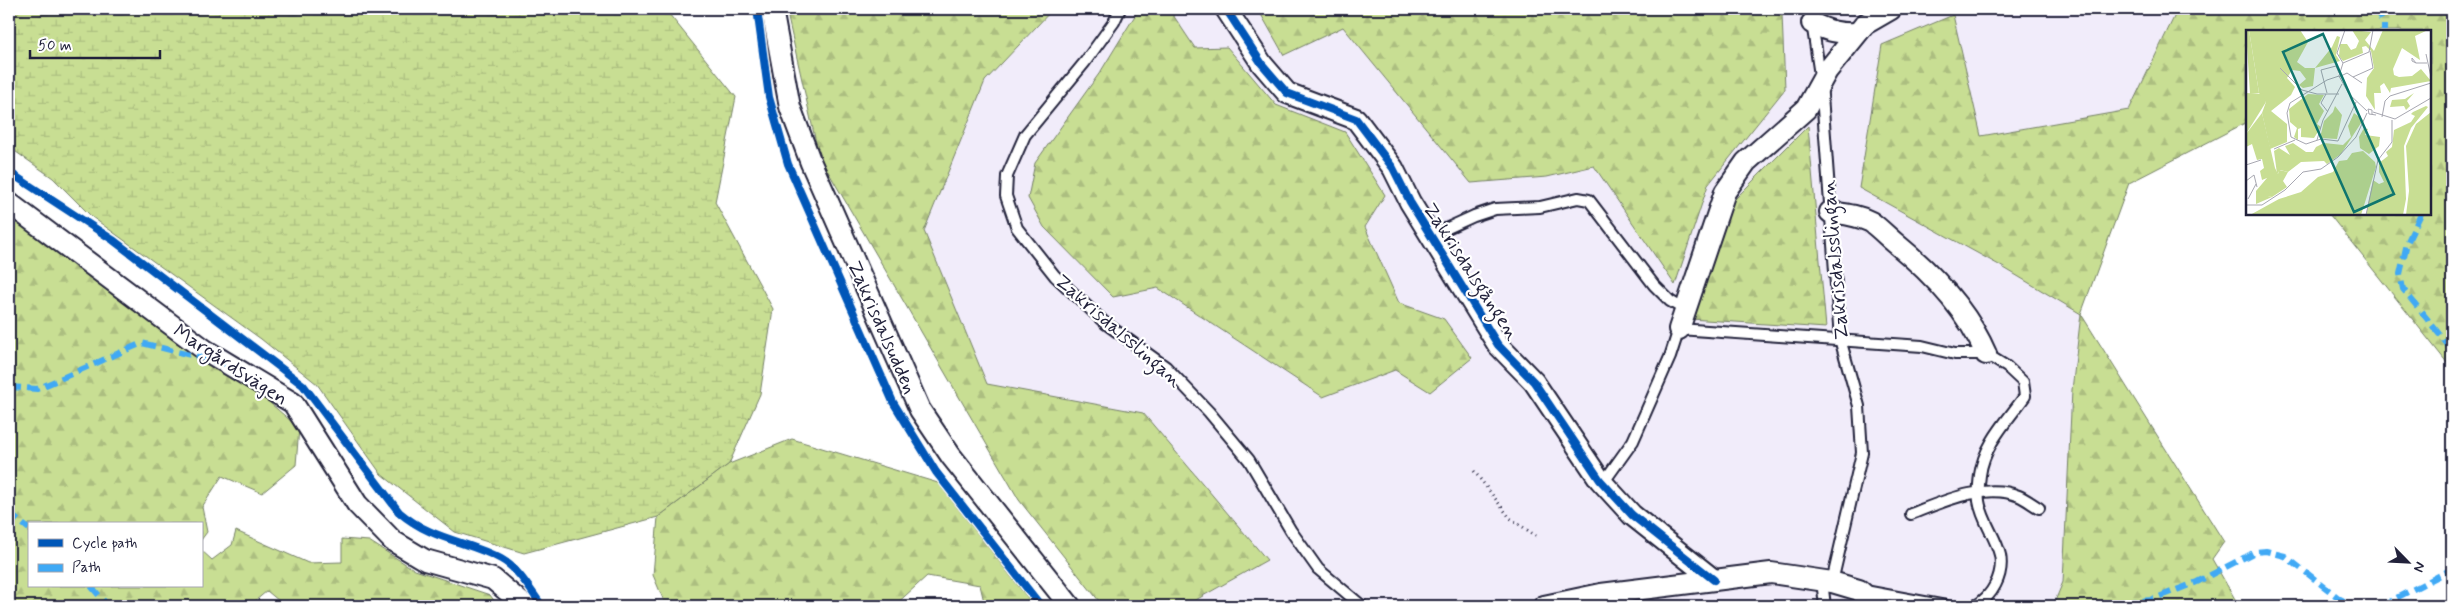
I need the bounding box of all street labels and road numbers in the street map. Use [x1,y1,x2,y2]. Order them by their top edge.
street label: Zakrisdalsslingan [1815,178,1858,341]
street label: Zakrisdalsgången [1414,198,1526,347]
street label: Zakrisdalsudden [840,257,923,398]
street label: Zakrisdalsslingan [1047,268,1188,396]
street label: Margårdsvägen [167,318,293,413]

